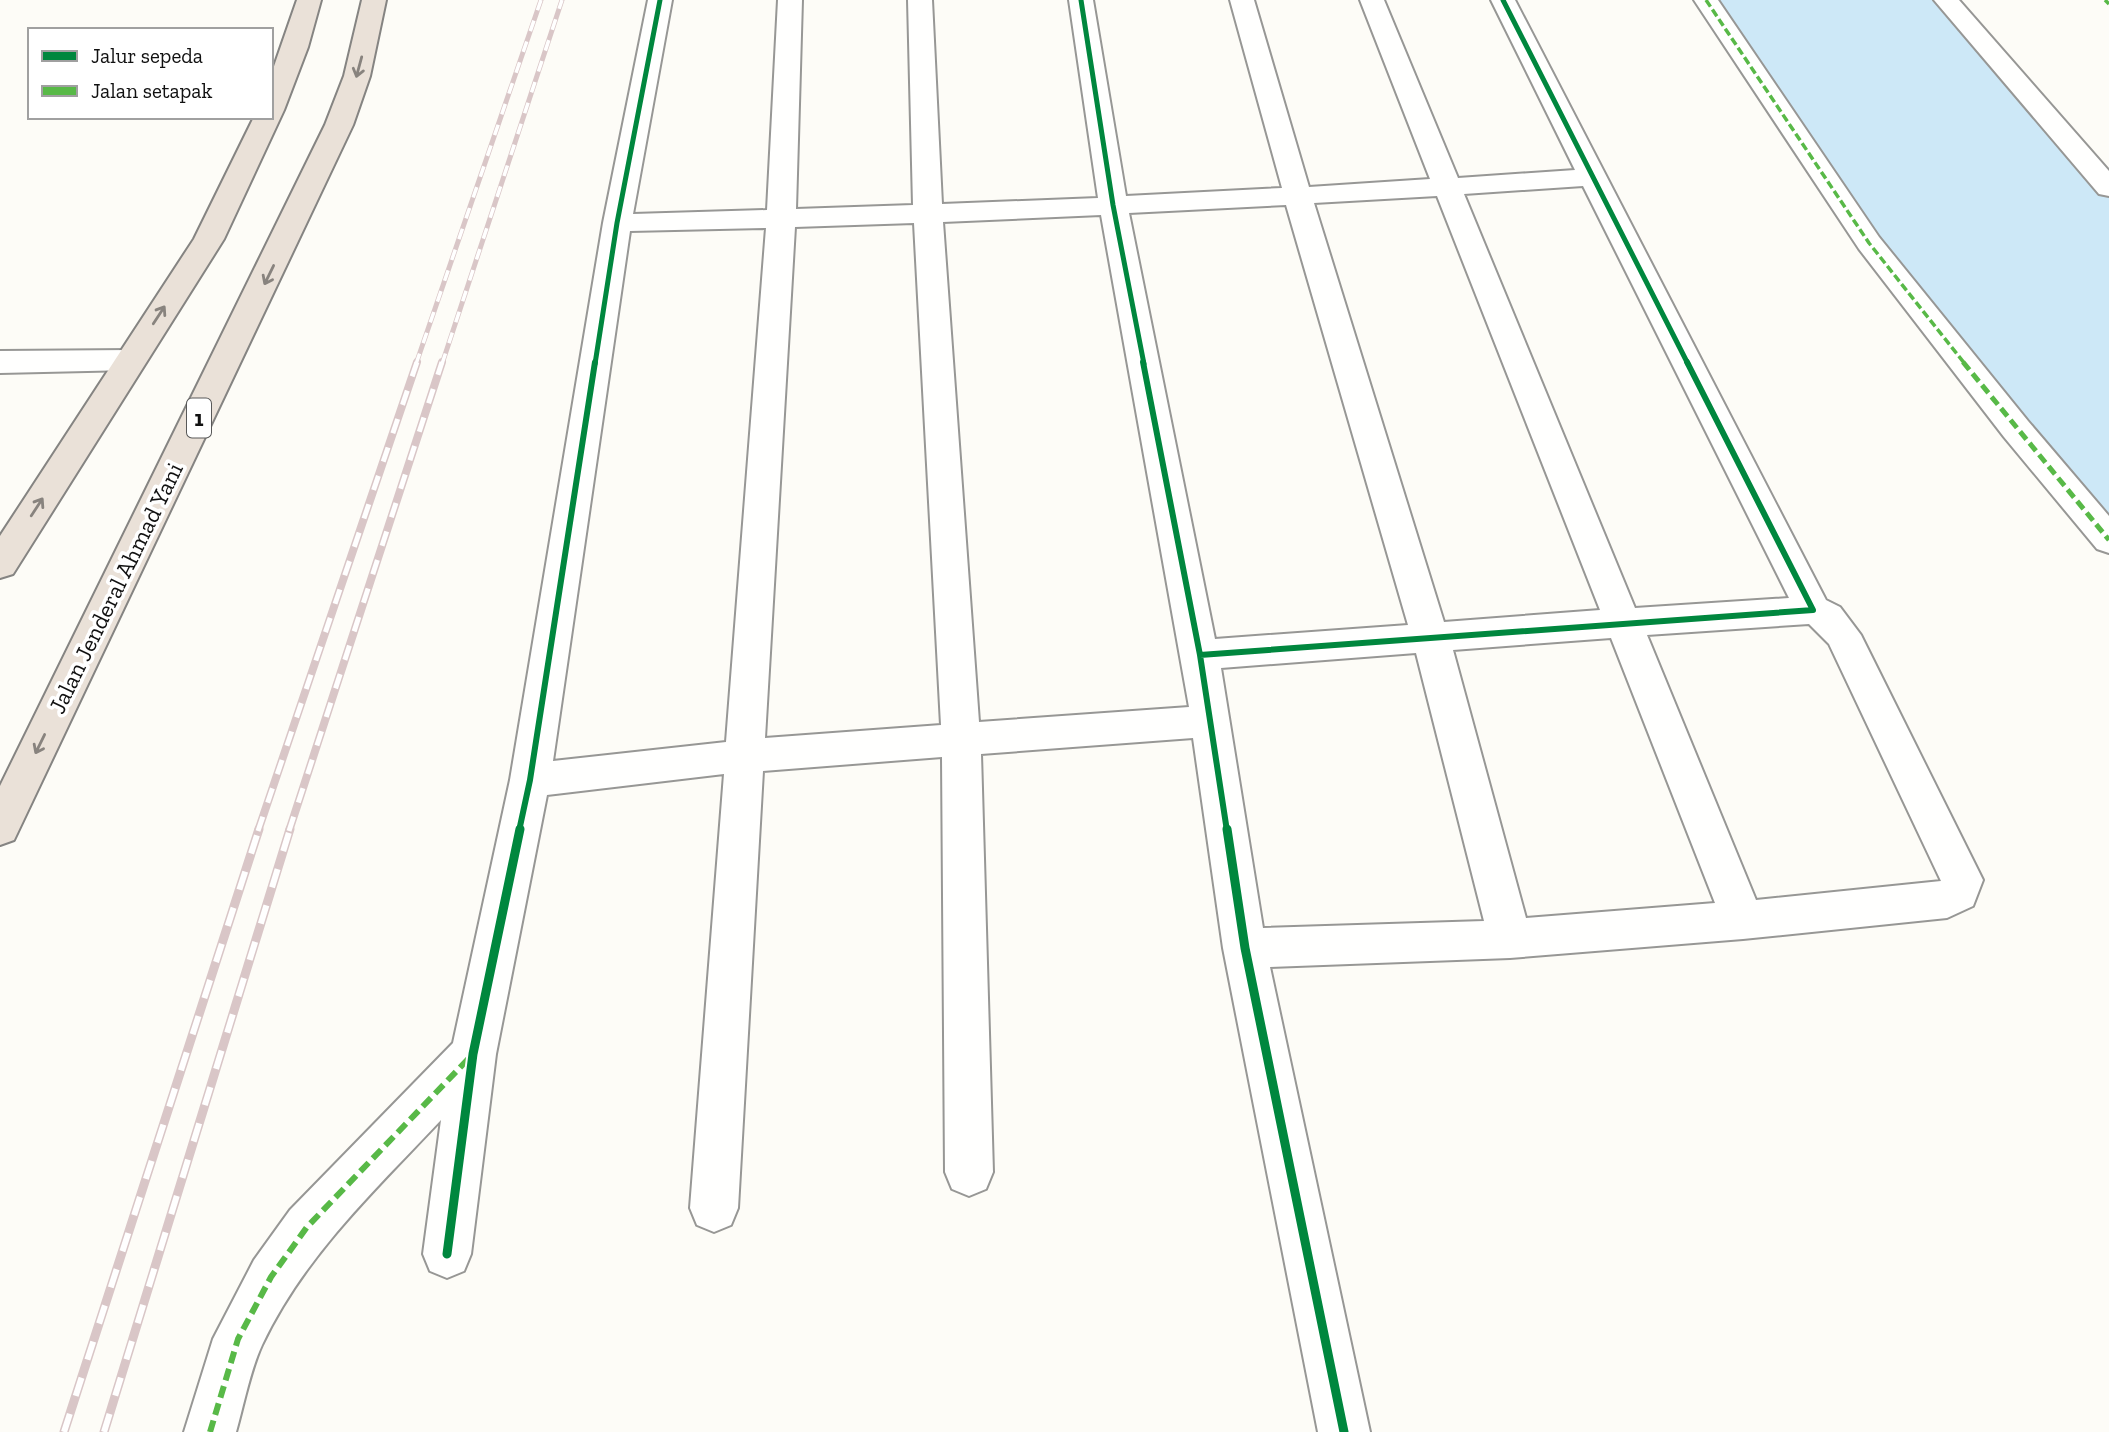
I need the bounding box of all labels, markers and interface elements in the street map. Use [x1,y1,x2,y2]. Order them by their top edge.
legend [28,28,273,119]
text: Jalur sepeda [91,43,203,68]
one-way arrow [352,55,365,77]
text: Jalan setapak [91,78,212,103]
one-way arrow [261,264,275,285]
one-way arrow [153,306,167,326]
road number: 1 [187,398,211,438]
street label: Jalan Jenderal Ahmad Yani [42,457,189,718]
one-way arrow [29,498,44,517]
one-way arrow [33,733,47,754]

